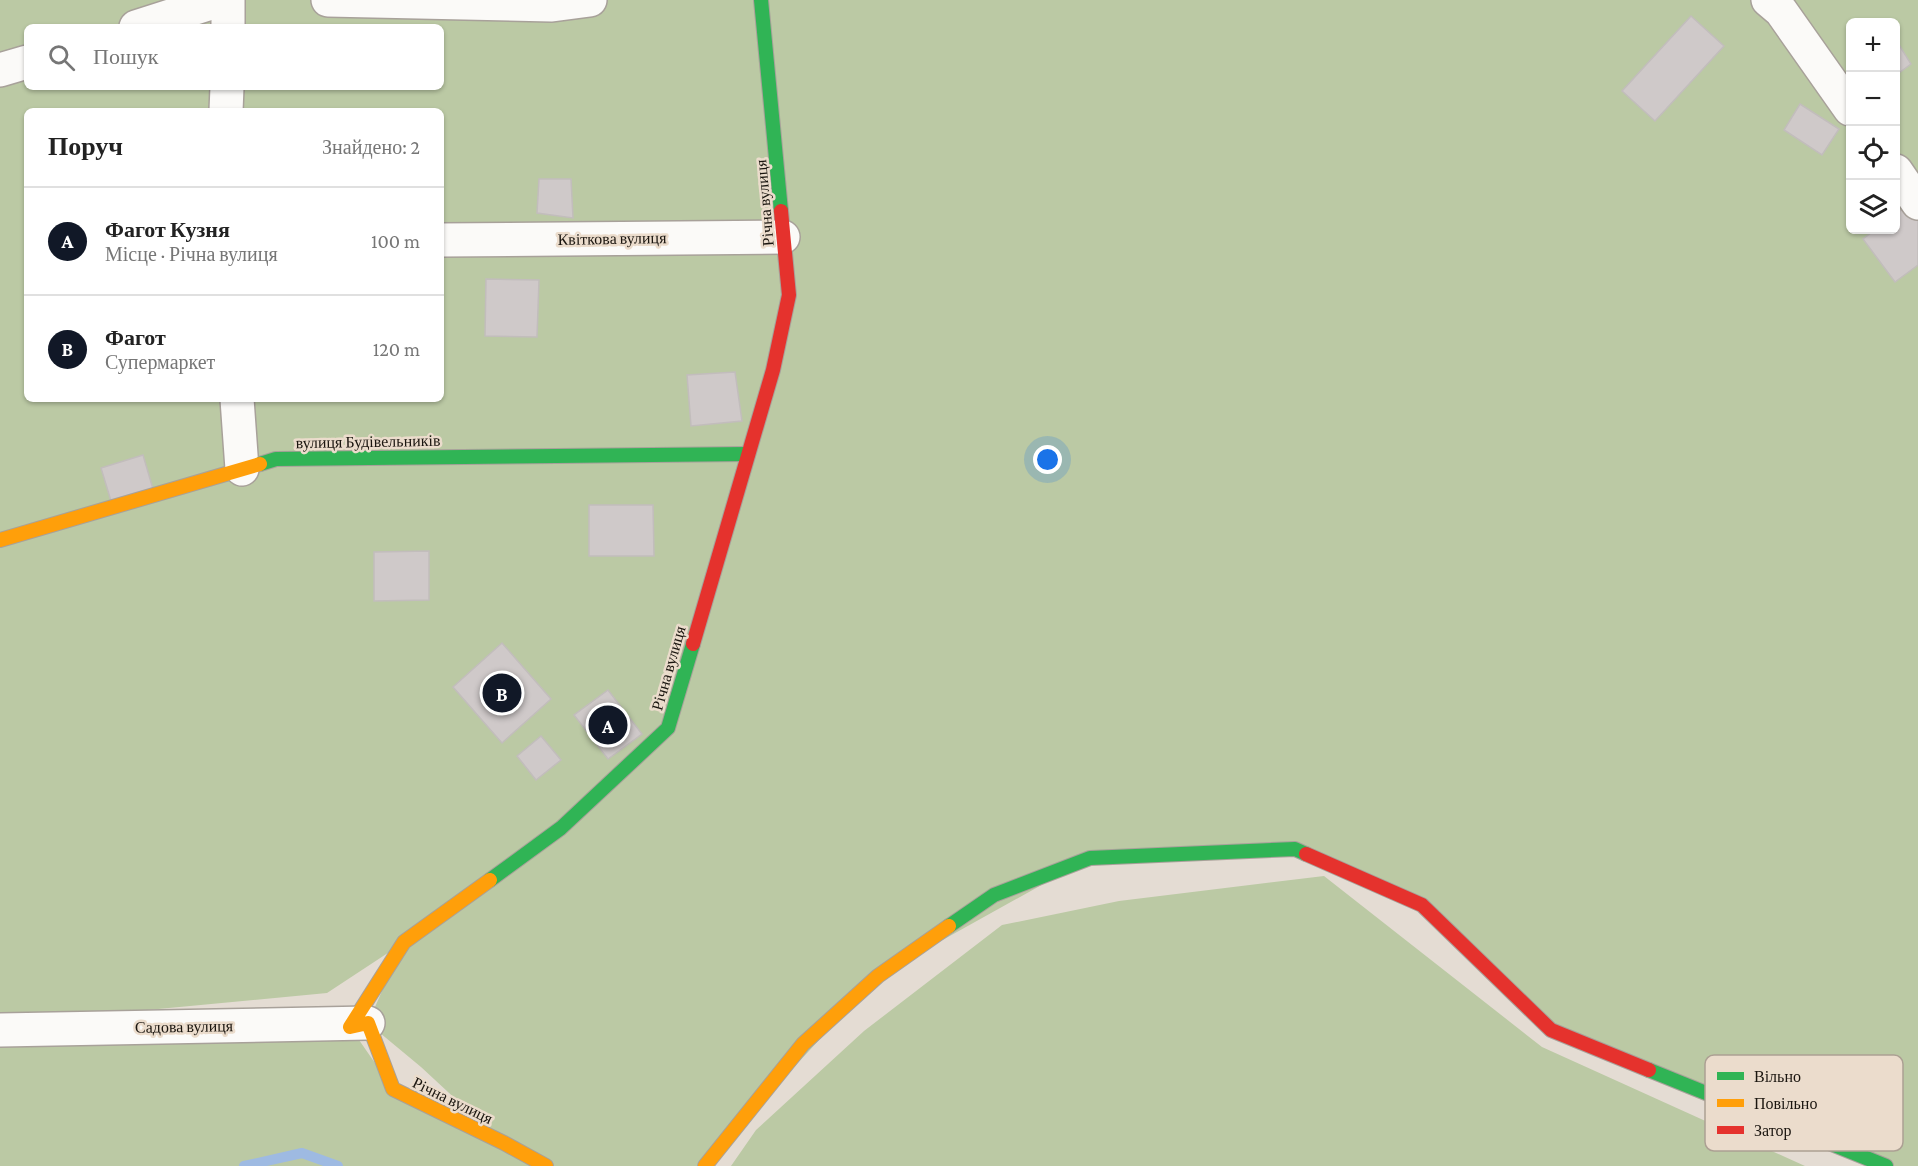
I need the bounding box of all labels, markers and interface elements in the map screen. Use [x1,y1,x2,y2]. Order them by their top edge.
map controls [1846,18,1900,234]
button: + [1846,18,1900,72]
search box [24,24,444,90]
icon: search [45,41,78,74]
text: Пошук [93,44,159,69]
button: − [1846,72,1900,126]
button: locate [1846,126,1900,180]
text: Поруч [48,132,123,161]
text: Знайдено: 2 [322,136,420,158]
street label: Річна вулиця [752,158,778,247]
button: layers [1846,180,1900,234]
text: Фагот Кузня [105,217,230,242]
street label: Квіткова вулиця [557,229,667,249]
text: A [62,230,73,252]
text: 100 m [371,230,420,252]
text: Місце · Річна вулиця [105,243,278,265]
text: Фагот [105,325,166,350]
text: B [62,338,73,360]
text: 120 m [373,338,420,360]
text: Супермаркет [105,351,215,373]
street label: вулиця Будівельників [295,432,441,452]
your location [1033,445,1062,474]
street label: Річна вулиця [648,623,690,712]
pin: B [482,670,522,716]
pin: A [588,702,628,748]
street label: Садова вулиця [135,1017,234,1037]
legend [1705,1055,1903,1151]
text: Вільно [1754,1068,1801,1085]
street label: Річна вулиця [410,1074,496,1128]
text: Повільно [1754,1095,1817,1112]
text: Затор [1754,1122,1791,1140]

